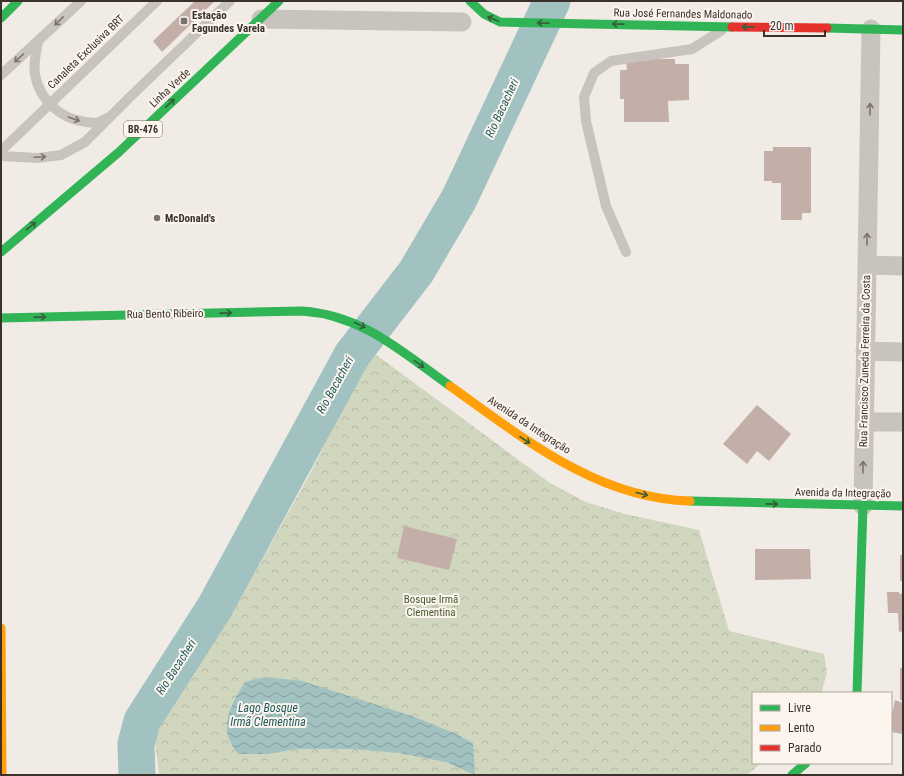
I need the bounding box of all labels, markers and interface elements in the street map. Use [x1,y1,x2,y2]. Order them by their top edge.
street label: Rua José Fernandes Maldonado [613,6,753,22]
place label: Estação Fagundes Varela [192,9,265,35]
street label: Canaleta Exclusiva BRT [45,12,127,92]
scale bar [764,12,825,38]
one-way arrow [487,15,499,22]
one-way arrow [54,16,64,26]
marker: Estação Fagundes Varela [179,16,189,26]
one-way arrow [537,19,550,27]
text: 20 m [770,19,794,33]
one-way arrow [612,20,625,28]
one-way arrow [742,23,755,31]
one-way arrow [14,54,25,63]
street label: Linha Verde [147,66,193,110]
water label: Rio Bacacheri [482,76,522,139]
one-way arrow [165,99,175,108]
one-way arrow [866,103,874,116]
one-way arrow [67,115,79,123]
road number: BR-476 [124,121,162,137]
one-way arrow [33,154,46,161]
place label: McDonald's [165,212,215,225]
marker: McDonald's [152,213,162,223]
one-way arrow [25,222,36,231]
one-way arrow [863,233,871,246]
street label: Rua Francisco Zuneda Ferreira da Costa [857,275,873,447]
street label: Rua Bento Ribeiro [126,307,204,321]
one-way arrow [219,309,232,316]
one-way arrow [33,313,46,321]
one-way arrow [354,322,366,329]
water label: Rio Bacacheri [314,354,357,416]
one-way arrow [414,360,425,368]
street label: Avenida da Integração [485,393,573,457]
one-way arrow [519,436,530,444]
one-way arrow [859,461,867,474]
street label: Avenida da Integração [795,486,892,500]
one-way arrow [635,491,648,499]
one-way arrow [765,500,778,508]
park label: Bosque Irmã Clementina [404,593,458,619]
water label: Rio Bacacheri [153,637,199,697]
legend [752,692,892,764]
water label: Lago Bosque Irmã Clementina [230,701,306,729]
text: Livre [788,701,811,715]
text: Lento [788,721,815,735]
text: Parado [788,741,821,755]

